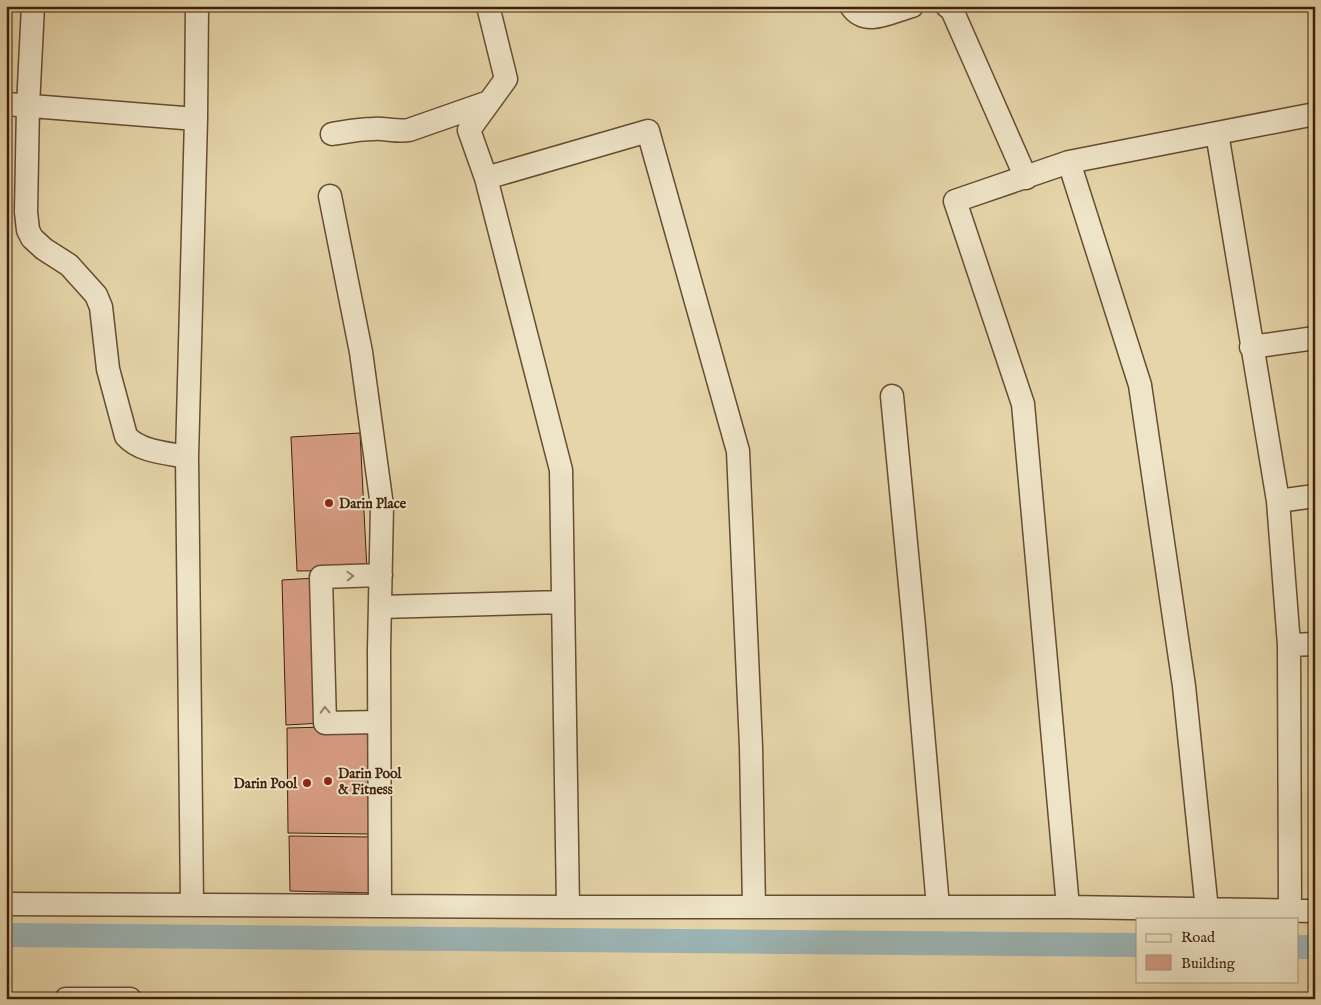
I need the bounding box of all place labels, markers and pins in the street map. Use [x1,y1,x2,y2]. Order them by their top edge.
place label: Darin Place [339,495,407,513]
marker: Darin Place [323,497,335,509]
place label: Darin Pool & Fitness [338,765,403,799]
place label: Darin Pool [234,775,298,793]
marker: Darin Pool & Fitness [322,775,334,787]
marker: Darin Pool [301,777,313,789]

